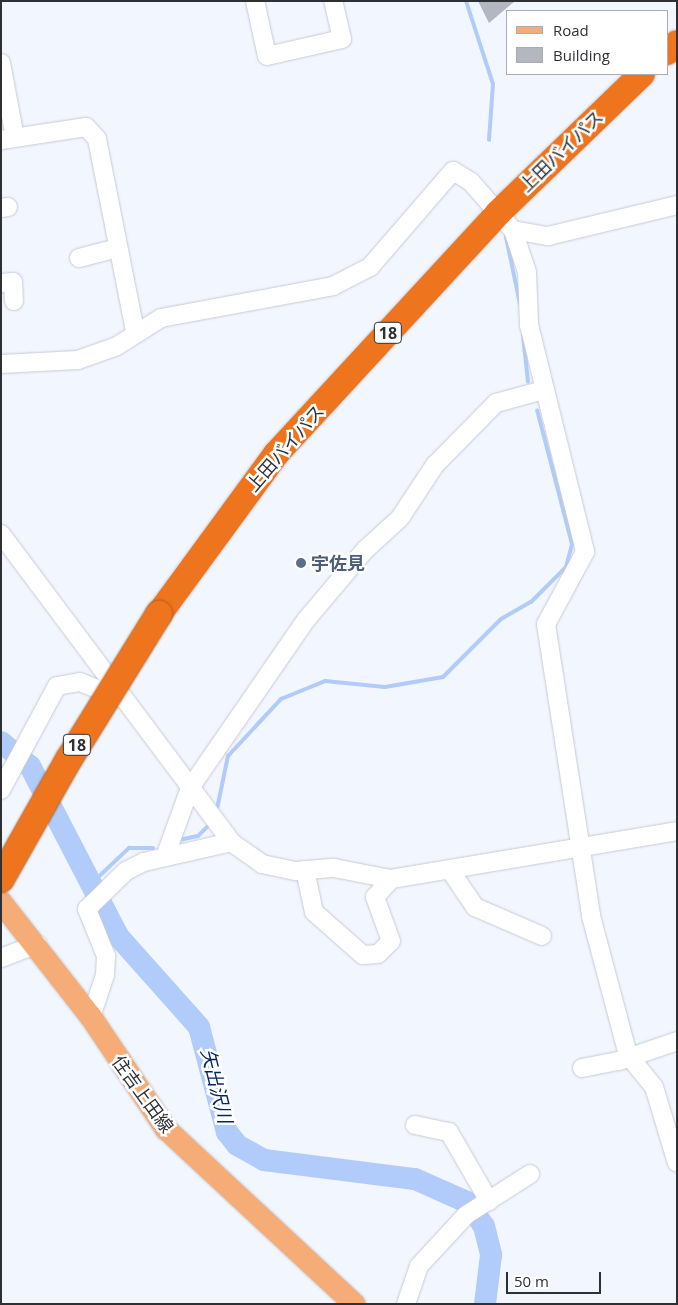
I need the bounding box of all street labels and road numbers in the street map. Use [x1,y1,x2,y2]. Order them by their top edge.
street label: 上田バイパス [515,106,607,196]
road number: 18 [373,319,403,346]
street label: 上田バイパス [241,400,329,496]
road number: 18 [62,732,92,758]
street label: 住吉上田線 [108,1051,178,1137]

